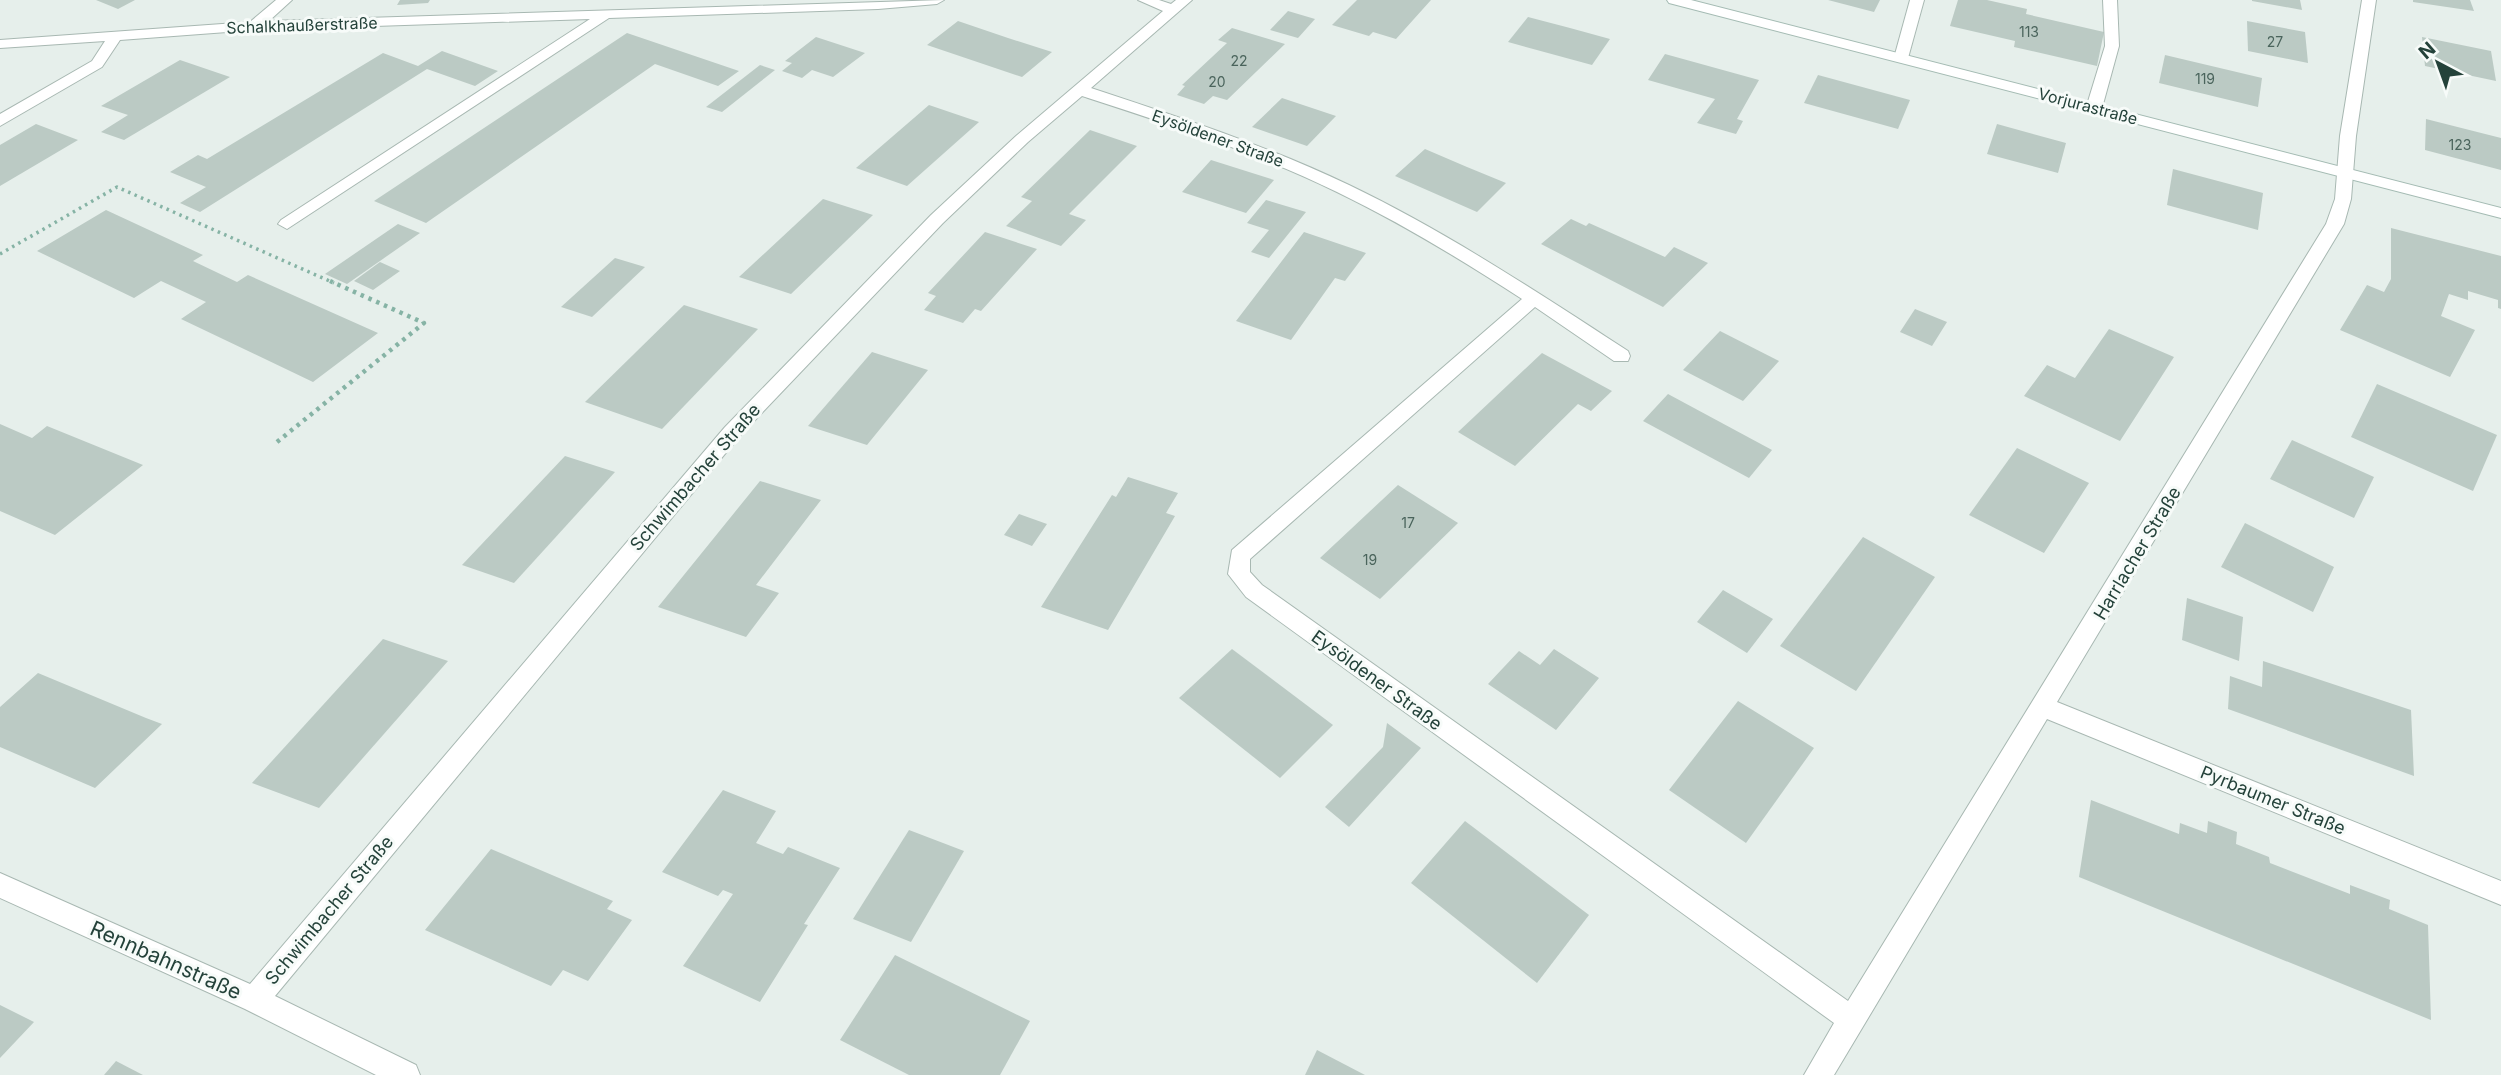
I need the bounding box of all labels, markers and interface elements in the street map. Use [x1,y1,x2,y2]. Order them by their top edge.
street label: Schalkhaußerstraße [226,12,378,38]
house number: 113 [2019,23,2039,40]
north arrow [2403,28,2473,98]
house number: 27 [2267,33,2283,50]
text: N [2414,37,2440,64]
house number: 22 [1230,52,1248,69]
house number: 119 [2195,70,2215,87]
house number: 20 [1208,73,1226,90]
street label: Vorjurastraße [2036,83,2140,129]
street label: Eysöldener Straße [1149,105,1287,171]
house number: 123 [2449,136,2471,153]
street label: Schwimbacher Straße [625,399,765,555]
street label: Harrlacher Straße [2089,483,2185,623]
house number: 17 [1401,514,1415,531]
house number: 19 [1363,551,1377,568]
street label: Eysöldener Straße [1308,626,1446,734]
street label: Pyrbaumer Straße [2197,761,2349,839]
street label: Schwimbacher Straße [261,831,397,989]
street label: Rennbahnstraße [87,915,245,1005]

